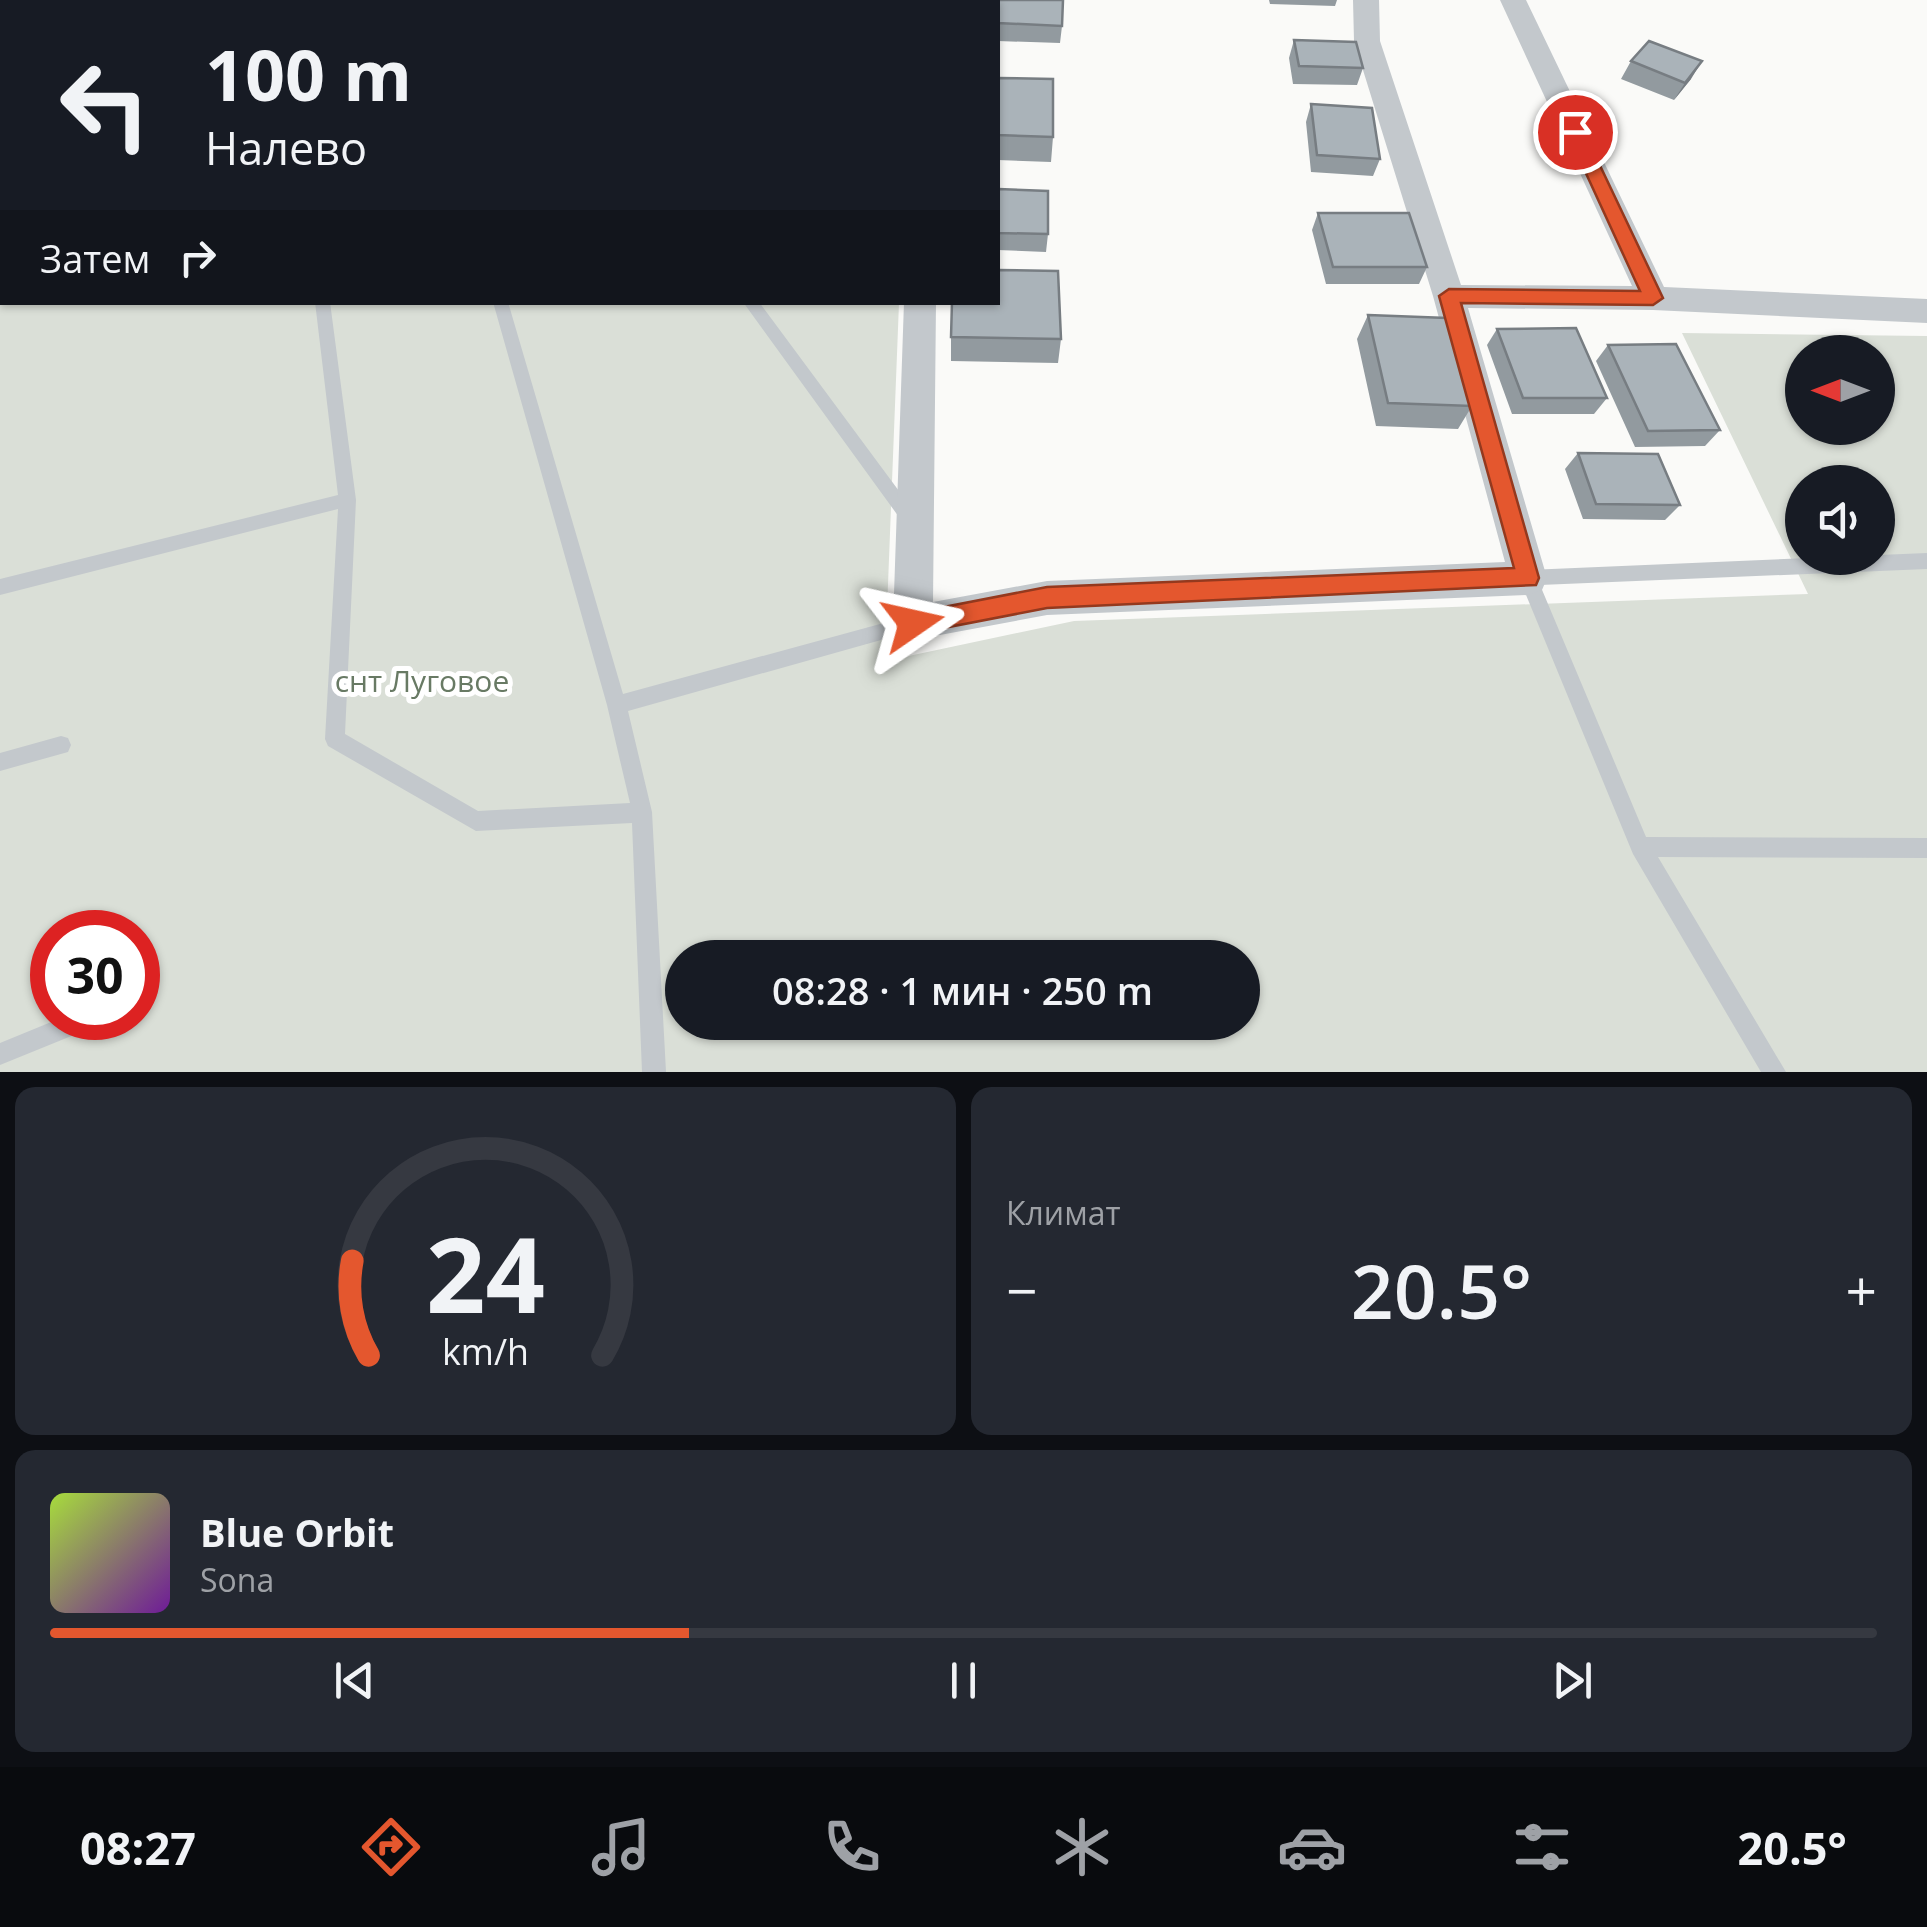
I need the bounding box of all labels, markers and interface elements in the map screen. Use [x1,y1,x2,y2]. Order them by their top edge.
text: 100 m [205,26,412,122]
icon: left [40,40,170,170]
pin [1533,90,1618,175]
icon: arrive [1548,105,1603,160]
text: Налево [205,117,367,178]
icon: right [170,230,225,285]
text: Затем [40,232,150,284]
north arrow [1785,335,1895,445]
map controls [1785,335,1895,575]
button: sound [1785,465,1895,575]
position arrow [861,571,965,675]
park label: снт Луговое [335,660,509,701]
speed limit sign: 30 [30,910,160,1040]
text: 08:28 · 1 мин · 250 m [772,964,1153,1016]
text: Климат [1006,1191,1120,1234]
text: 24 [426,1202,545,1343]
text: 20.5° [1351,1239,1532,1341]
text: − [1006,1252,1037,1327]
text: + [1846,1252,1877,1327]
text: km/h [442,1327,529,1375]
text: Blue Orbit [200,1506,394,1558]
text: Sona [200,1558,274,1601]
icon: previous [327,1653,382,1708]
icon: pause [936,1653,991,1708]
icon: next [1545,1653,1600,1708]
icon: directions [356,1812,426,1882]
icon: music [586,1812,656,1882]
icon: phone [817,1812,887,1882]
icon: climate [1047,1812,1117,1882]
icon: car [1277,1812,1347,1882]
icon: filters [1507,1812,1577,1882]
text: 08:27 [80,1817,196,1878]
text: 20.5° [1738,1817,1847,1878]

